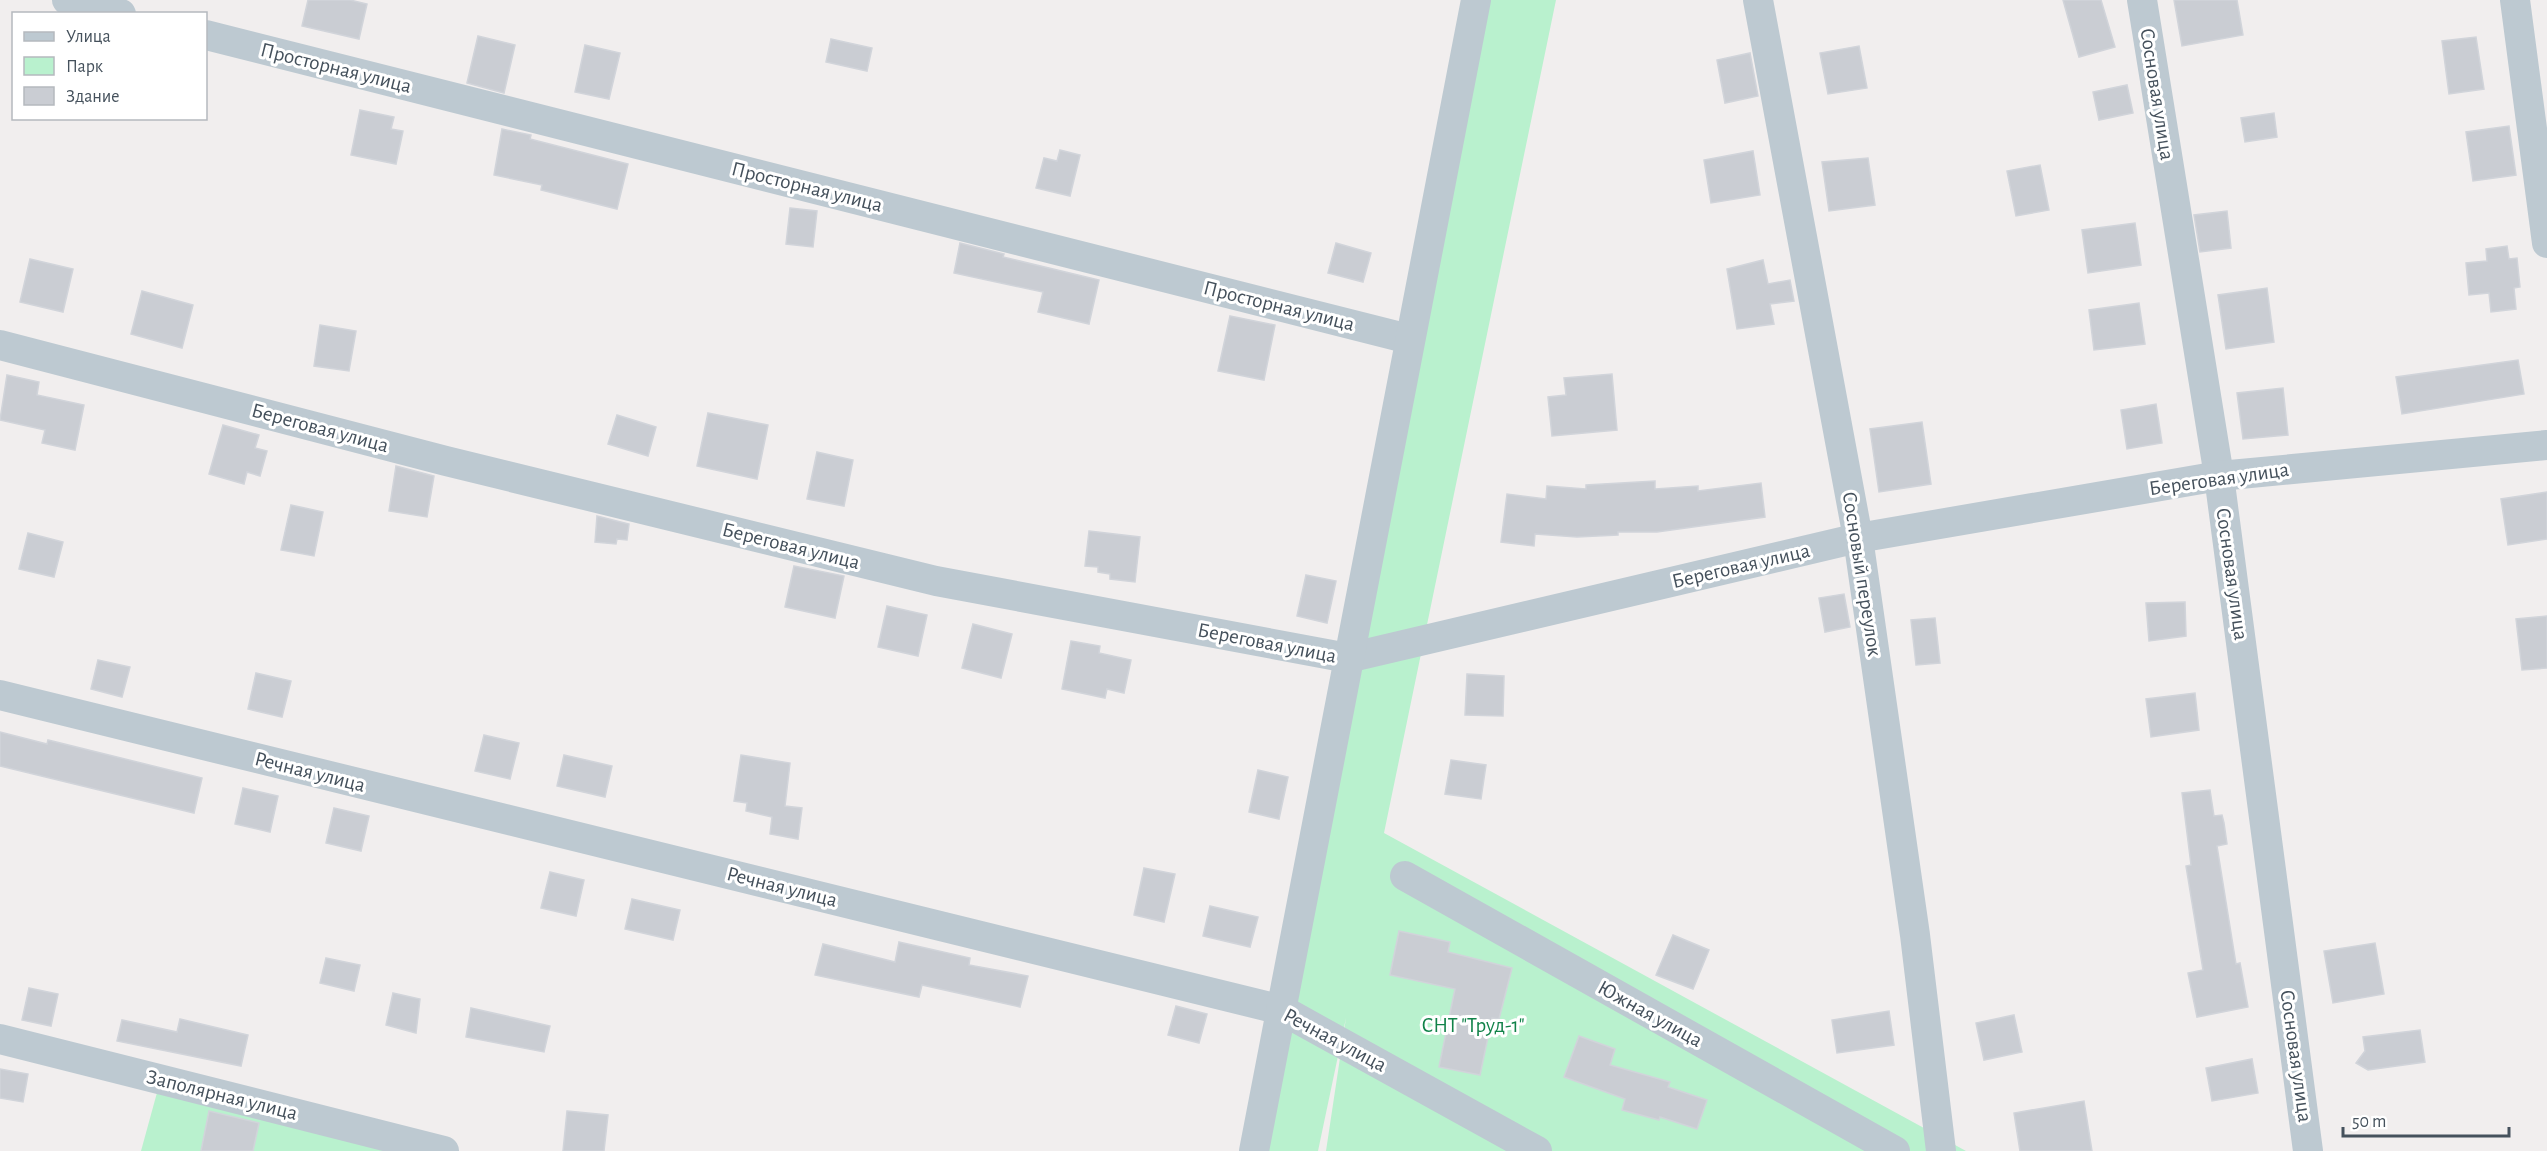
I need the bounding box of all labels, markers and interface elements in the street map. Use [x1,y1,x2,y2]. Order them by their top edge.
legend [12,12,207,120]
street label: Сосновая улица [2136,26,2178,162]
text: Улица [66,28,111,46]
street label: Просторная улица [258,39,414,97]
text: Парк [66,58,104,76]
text: Здание [66,88,120,106]
street label: Просторная улица [729,158,885,216]
street label: Просторная улица [1201,277,1357,335]
street label: Береговая улица [249,400,391,457]
street label: Береговая улица [2148,459,2291,499]
street label: Сосновый переулок [1839,490,1885,658]
street label: Сосновая улица [2212,506,2252,642]
street label: Береговая улица [720,519,862,573]
street label: Береговая улица [1670,540,1813,592]
street label: Береговая улица [1196,619,1339,667]
street label: Речная улица [252,748,368,796]
street label: Речная улица [724,863,840,911]
street label: Южная улица [1594,977,1706,1051]
street label: Сосновая улица [2276,988,2316,1124]
street label: Речная улица [1280,1004,1390,1076]
park label: СНТ "Труд-1" [1421,1015,1525,1036]
street label: Заполярная улица [144,1066,300,1124]
scale bar [2343,1100,2510,1138]
text: 50 m [2352,1113,2386,1131]

